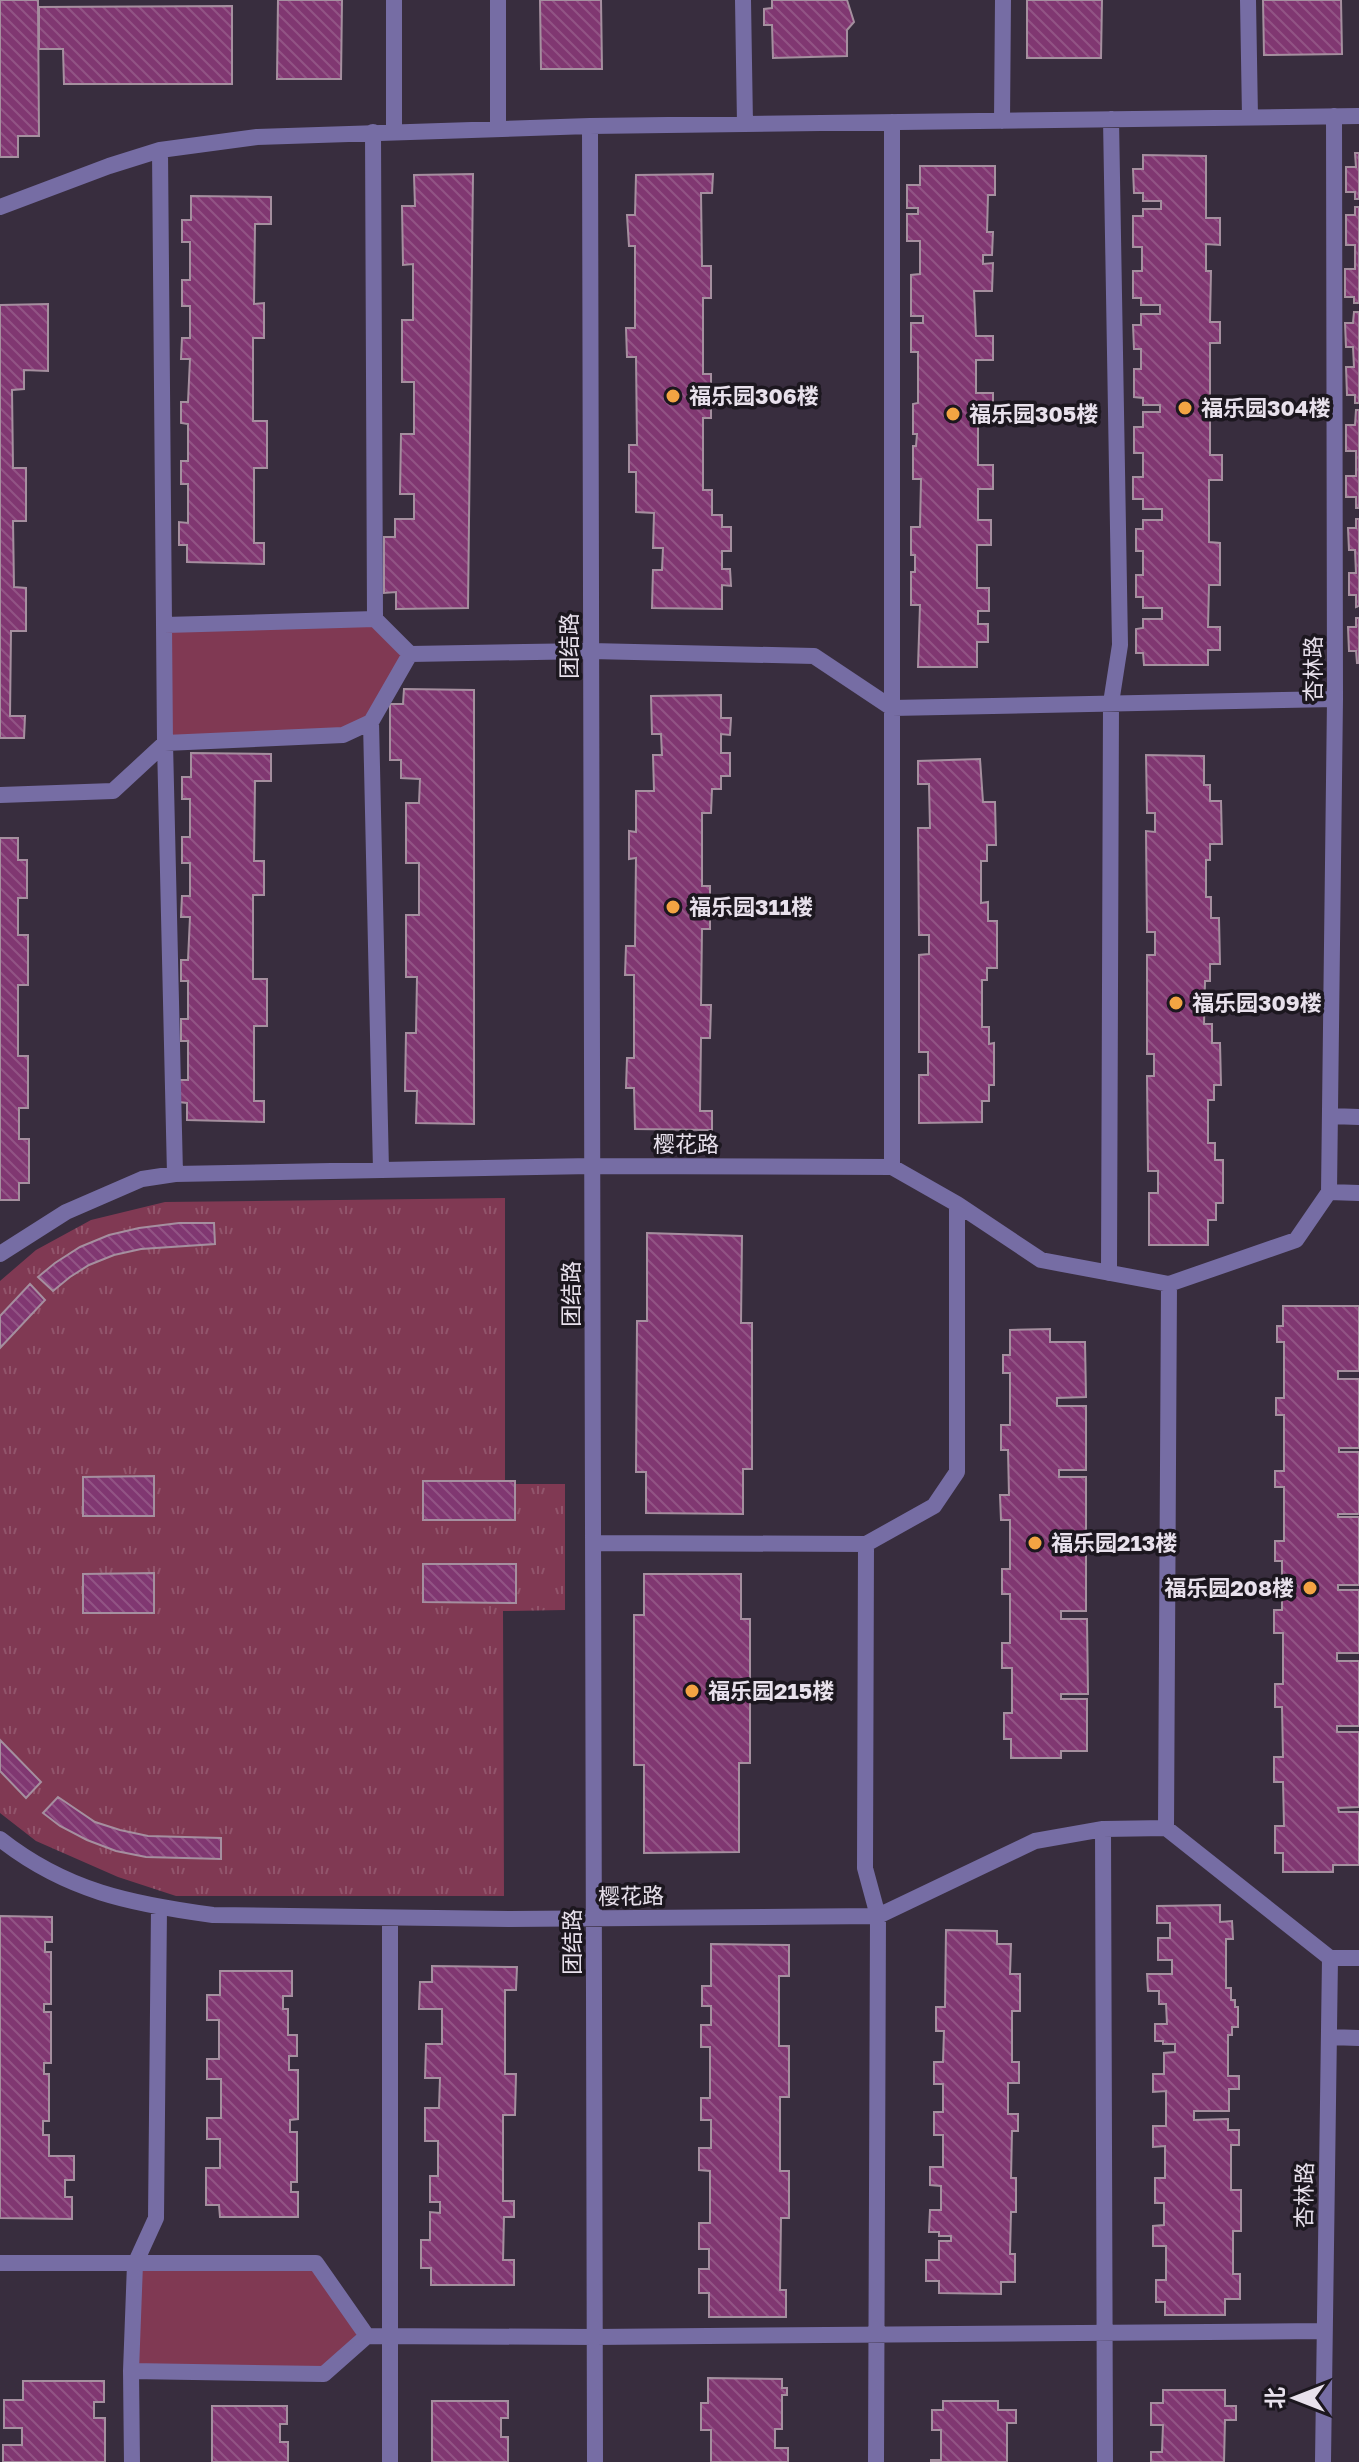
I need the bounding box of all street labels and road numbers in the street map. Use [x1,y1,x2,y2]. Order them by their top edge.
street label: 团结路 [555,613,582,679]
street label: 杏林路 [1299,636,1326,702]
street label: 樱花路 [653,1130,719,1157]
street label: 团结路 [557,1261,584,1327]
street label: 樱花路 [598,1881,664,1910]
street label: 团结路 [558,1909,585,1975]
street label: 杏林路 [1289,2162,1318,2228]

